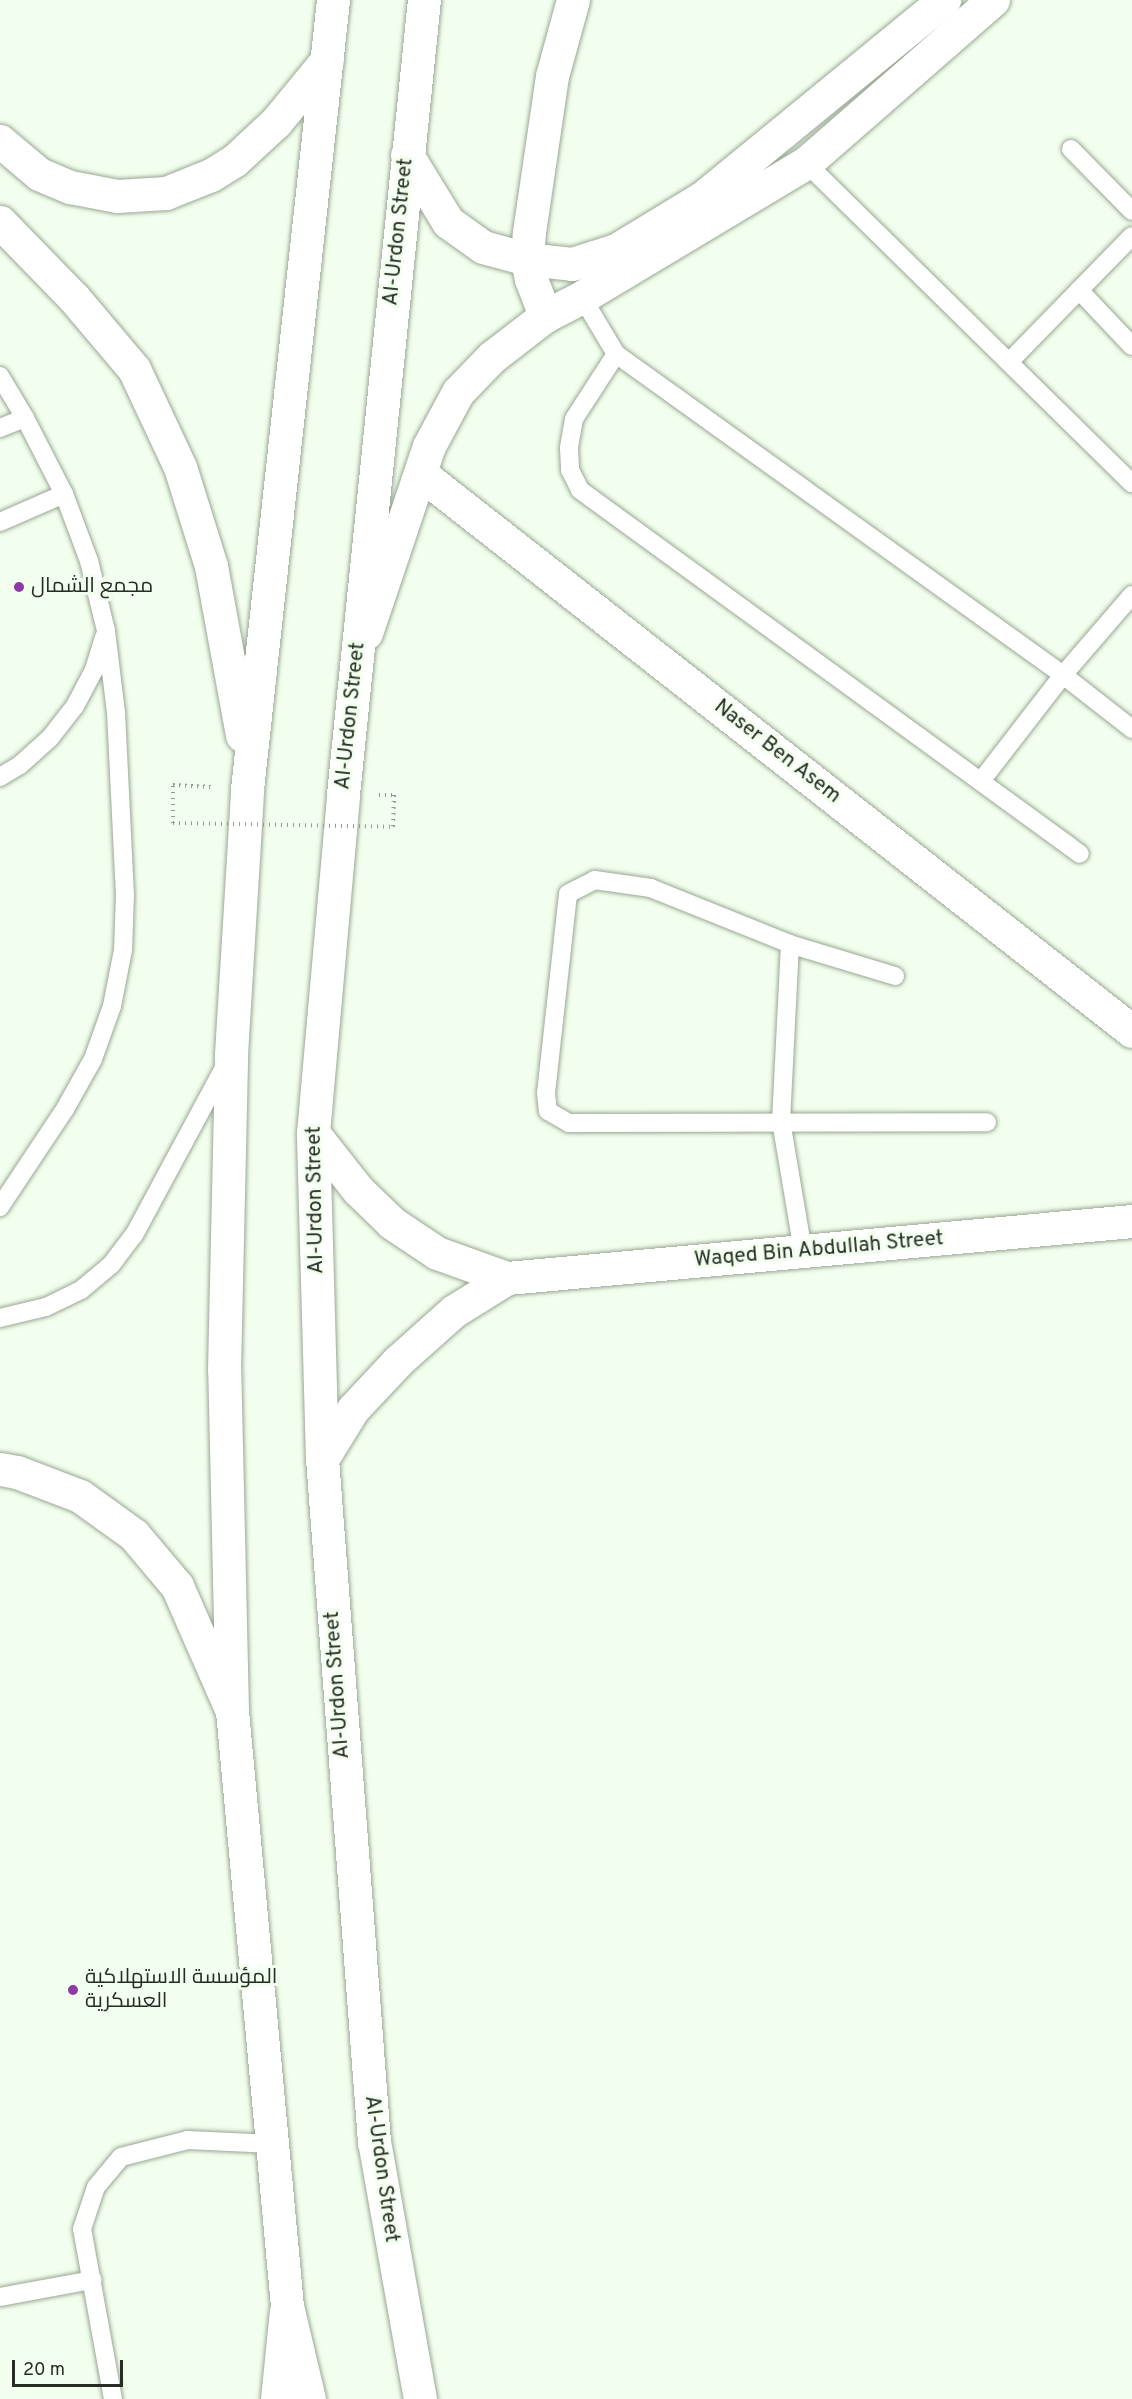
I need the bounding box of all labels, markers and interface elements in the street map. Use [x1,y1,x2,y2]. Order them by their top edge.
street label: Al-Urdon Street [379,157,419,307]
place label: مجمع الشمال [31,574,153,600]
marker: مجمع الشمال [12,580,26,594]
street label: Al-Urdon Street [331,641,371,791]
street label: Naser Ben Asem [708,694,846,810]
street label: Al-Urdon Street [302,1126,330,1274]
street label: Waqed Bin Abdullah Street [693,1227,945,1273]
street label: Al-Urdon Street [320,1610,356,1760]
place label: المؤسسة الاستهلاكية العسكرية [85,1965,277,2015]
marker: المؤسسة الاستهلاكية العسكرية [66,1983,80,1997]
street label: Al-Urdon Street [358,2094,404,2244]
scale bar [15,2348,126,2386]
text: 20 m [23,2359,65,2382]

